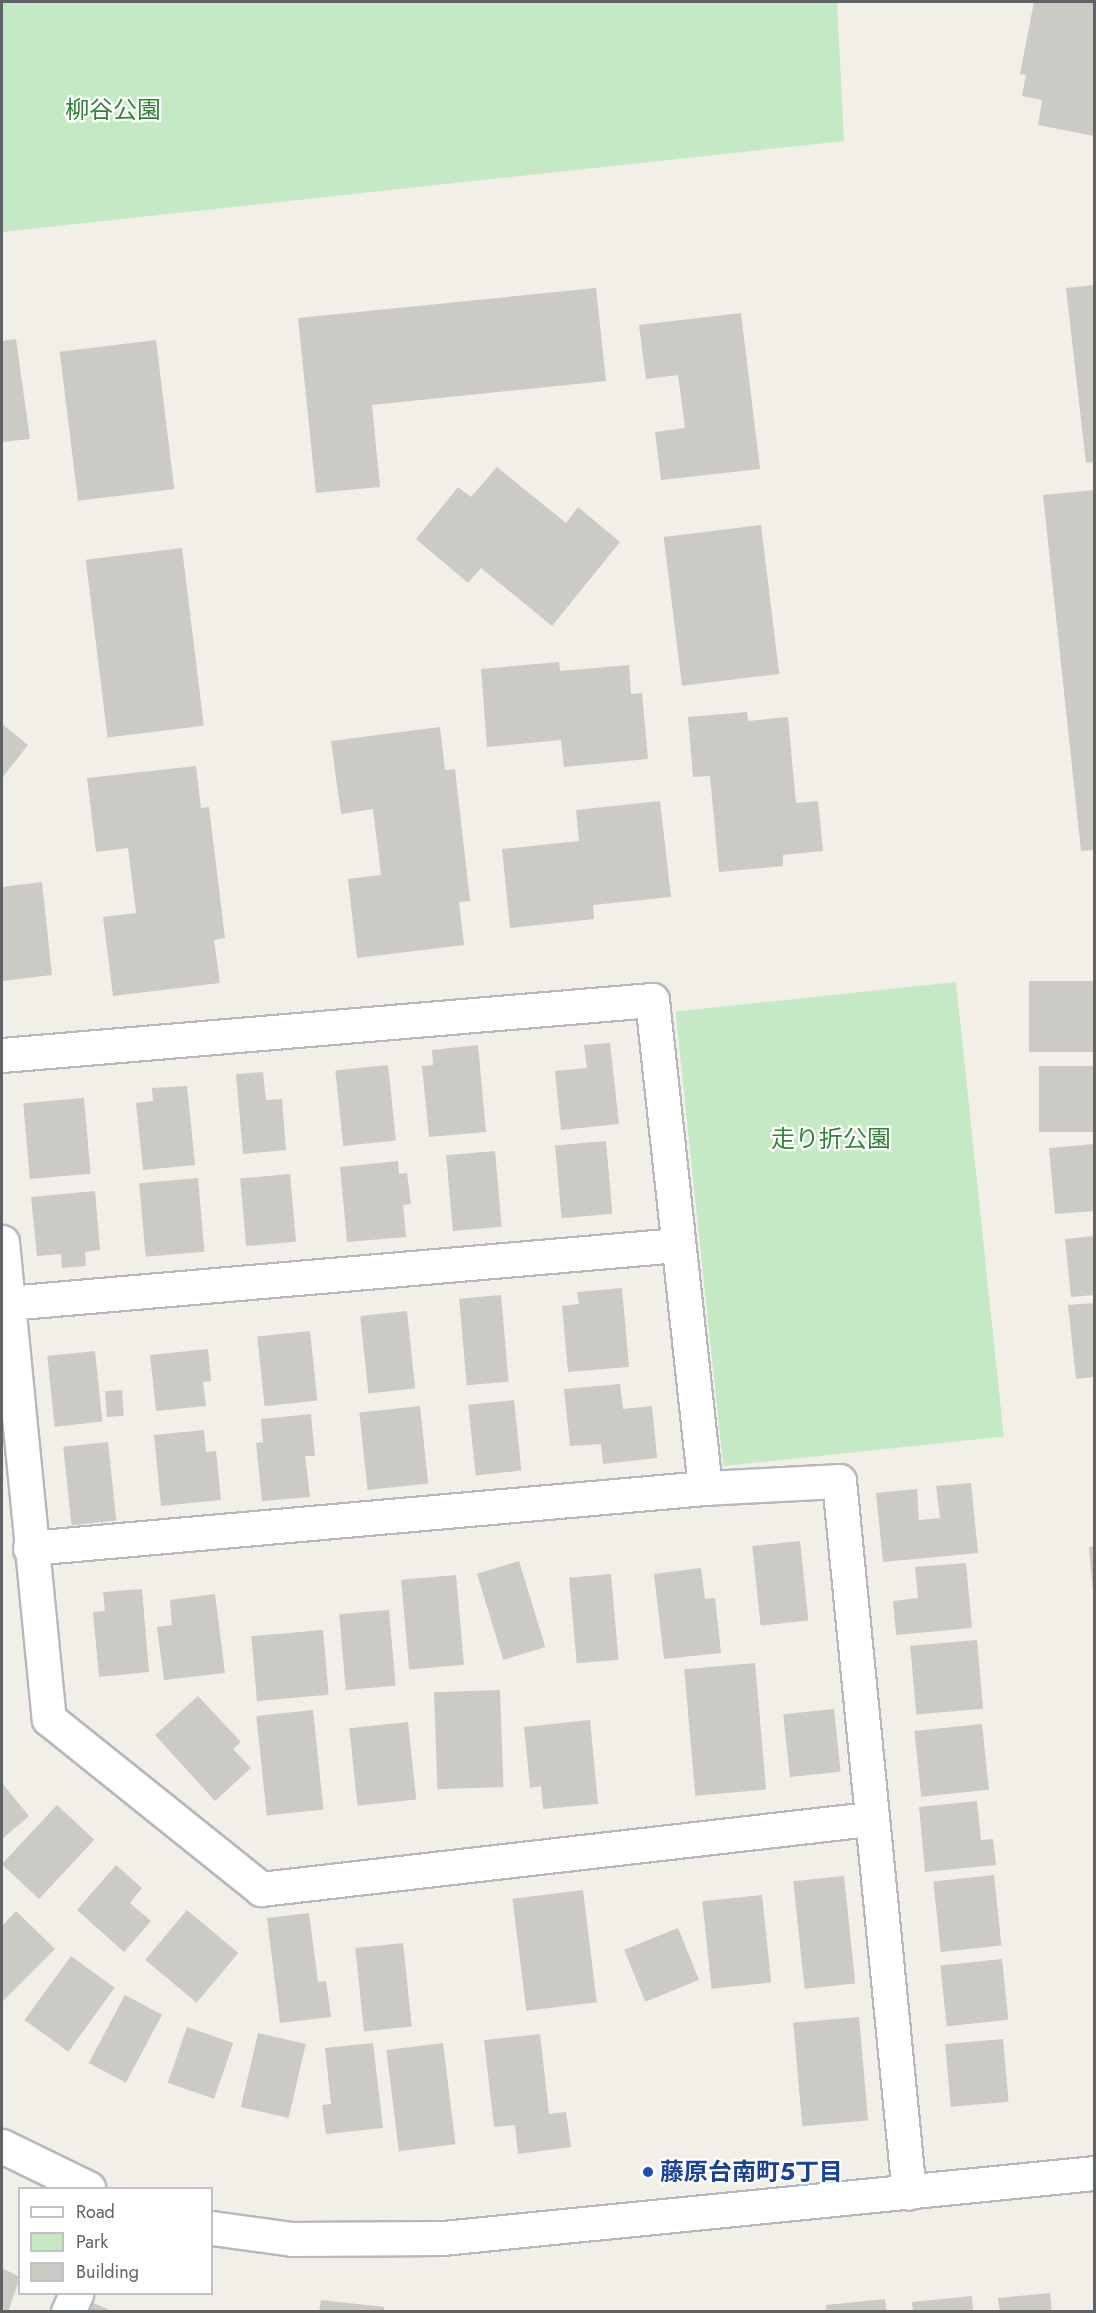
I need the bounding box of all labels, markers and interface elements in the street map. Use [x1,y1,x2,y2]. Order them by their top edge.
park label: 柳谷公園 [65,96,161,124]
park label: 走り折公園 [771,1125,891,1153]
place label: 藤原台南町５丁目 [660,2158,843,2186]
marker: 藤原台南町５丁目 [641,2165,655,2179]
legend [18,2187,213,2295]
text: Road [76,2199,115,2225]
text: Park [76,2229,108,2255]
text: Building [76,2259,139,2285]

